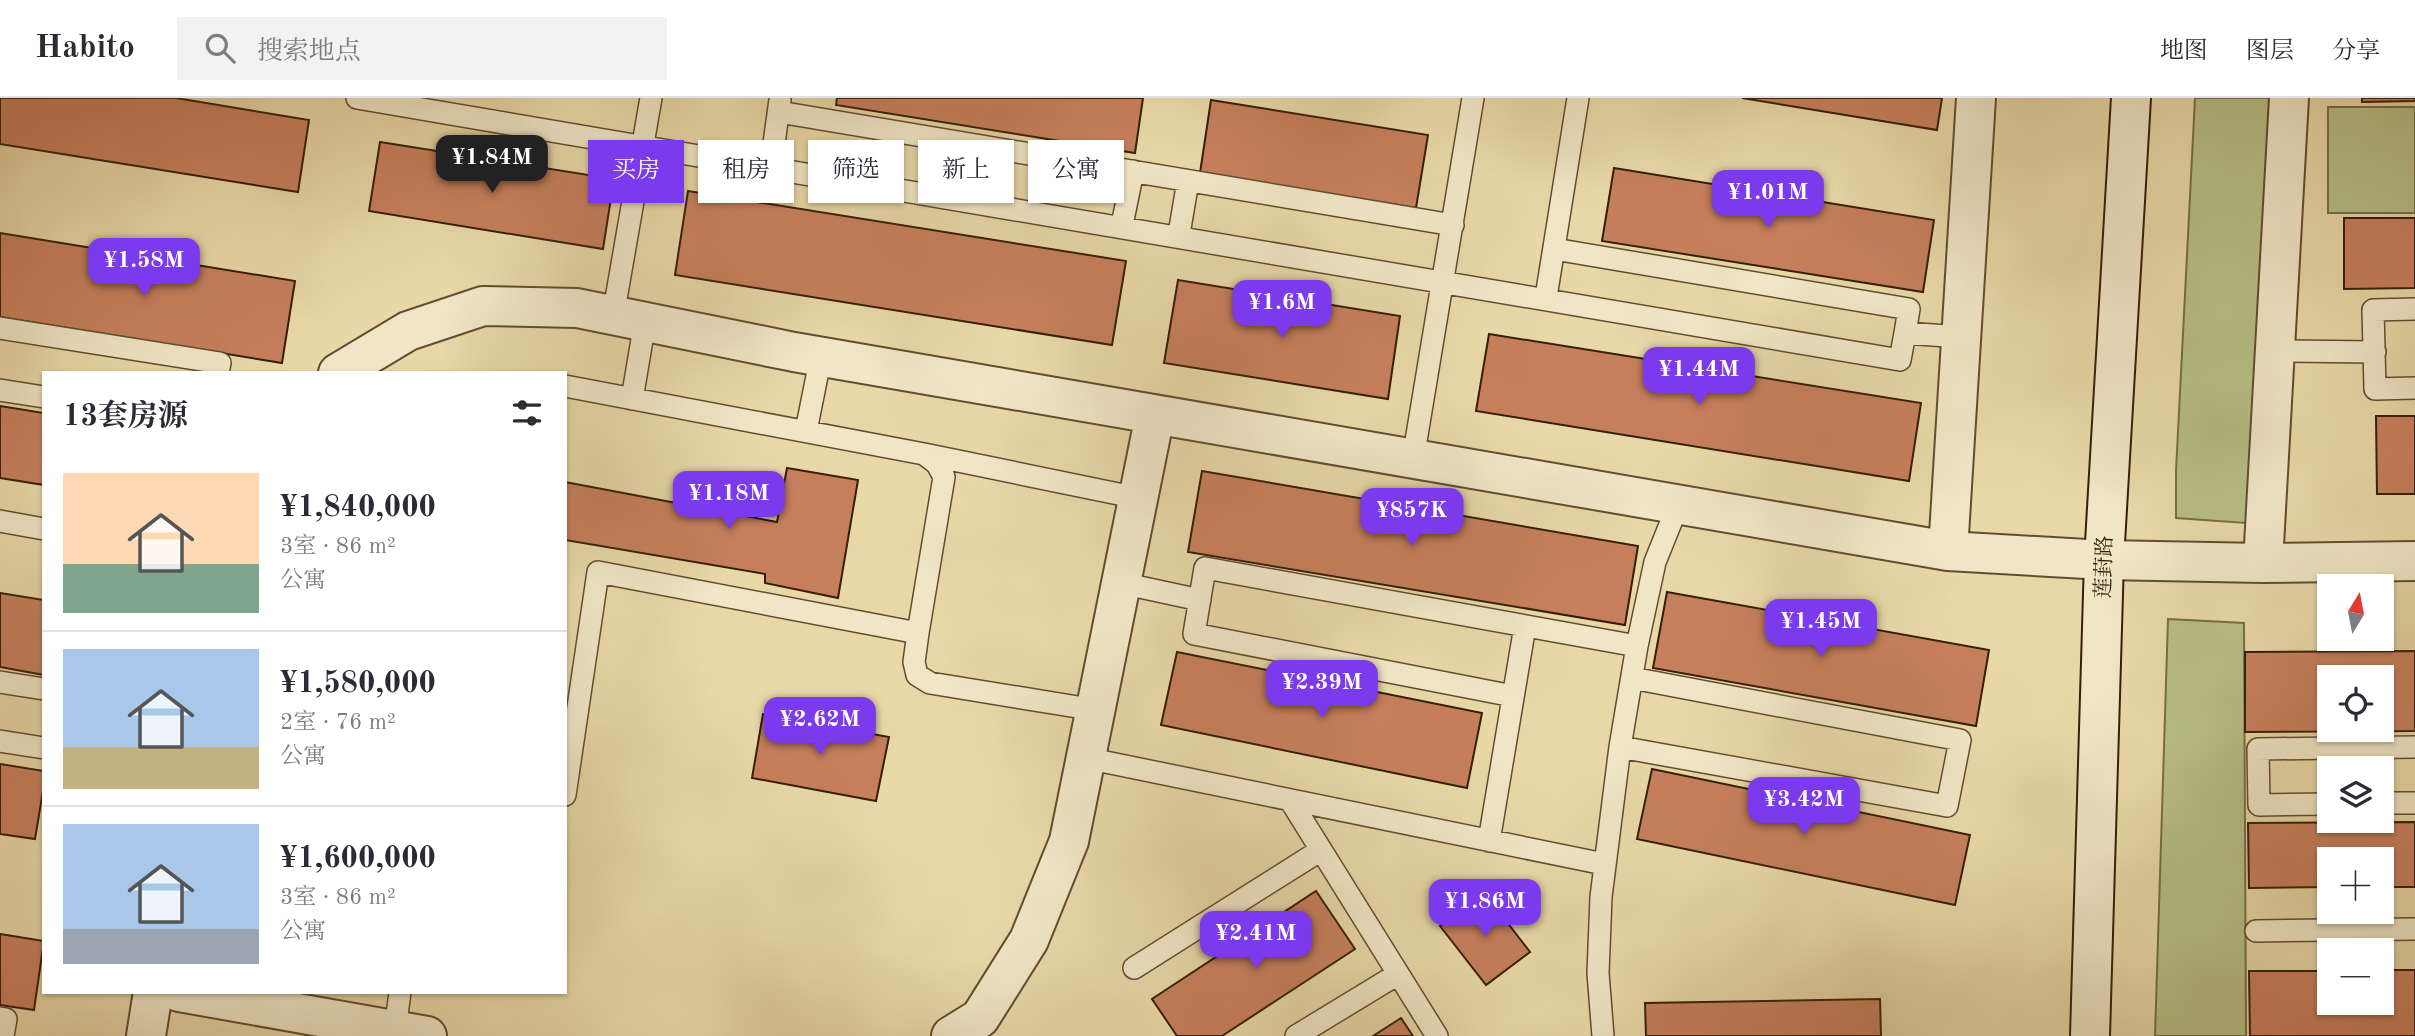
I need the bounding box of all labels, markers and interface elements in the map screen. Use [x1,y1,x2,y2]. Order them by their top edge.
search box [177,17,667,80]
icon: search [201,29,239,67]
text: Habito [35,32,135,65]
text: 搜索地点 [257,39,361,65]
text: 地图 [2160,40,2208,64]
text: 图层 [2246,40,2294,64]
text: 分享 [2332,40,2380,64]
pin: ¥1.84M [435,136,549,195]
chip: 买房 [588,140,684,203]
chip: 租房 [698,140,794,203]
chip: 筛选 [808,140,904,203]
chip: 新上 [918,140,1014,203]
chip: 公寓 [1028,140,1124,203]
text: ¥1.84M [452,146,532,169]
pin: ¥1.01M [1711,170,1825,230]
text: ¥1.01M [1728,181,1808,204]
pin: ¥1.58M [87,238,201,298]
text: ¥1.58M [104,249,184,272]
pin: ¥1.6M [1233,280,1331,340]
text: ¥1.6M [1249,291,1315,314]
pin: ¥1.44M [1642,348,1756,407]
text: ¥1.44M [1659,358,1739,381]
icon: filters [508,394,546,432]
text: 13套房源 [63,402,188,432]
pin: ¥1.18M [672,472,786,531]
text: ¥1.18M [689,482,769,505]
pin: ¥857K [1363,489,1461,548]
text: ¥1,840,000 [280,493,436,523]
text: ¥857K [1376,499,1448,522]
icon: home [119,501,203,585]
text: 3室 · 86 m² [280,535,396,558]
street label: 莲葑路 [2091,535,2117,599]
text: 公寓 [280,569,326,592]
north arrow [2317,574,2394,651]
map controls [2317,574,2394,1015]
pin: ¥1.45M [1764,600,1878,659]
text: ¥1.45M [1781,610,1861,633]
pin: ¥2.39M [1265,660,1379,720]
button: locate [2317,665,2394,742]
text: ¥1,580,000 [280,669,436,699]
text: ¥2.39M [1282,671,1362,694]
icon: home [119,677,203,761]
pin: ¥2.62M [763,698,877,757]
text: ¥2.62M [780,708,860,731]
text: 2室 · 76 m² [280,711,396,734]
text: 公寓 [280,745,326,768]
button: layers [2317,756,2394,833]
pin: ¥3.42M [1747,778,1861,837]
text: ¥3.42M [1764,788,1844,811]
text: ¥1,600,000 [280,844,436,874]
button: + [2317,847,2394,924]
icon: home [119,852,203,936]
pin: ¥1.86M [1428,880,1542,939]
text: 3室 · 86 m² [280,886,396,909]
text: ¥1.86M [1445,890,1525,913]
pin: ¥2.41M [1199,912,1313,971]
text: 公寓 [280,920,326,943]
text: ¥2.41M [1216,922,1296,945]
button: − [2317,938,2394,1015]

